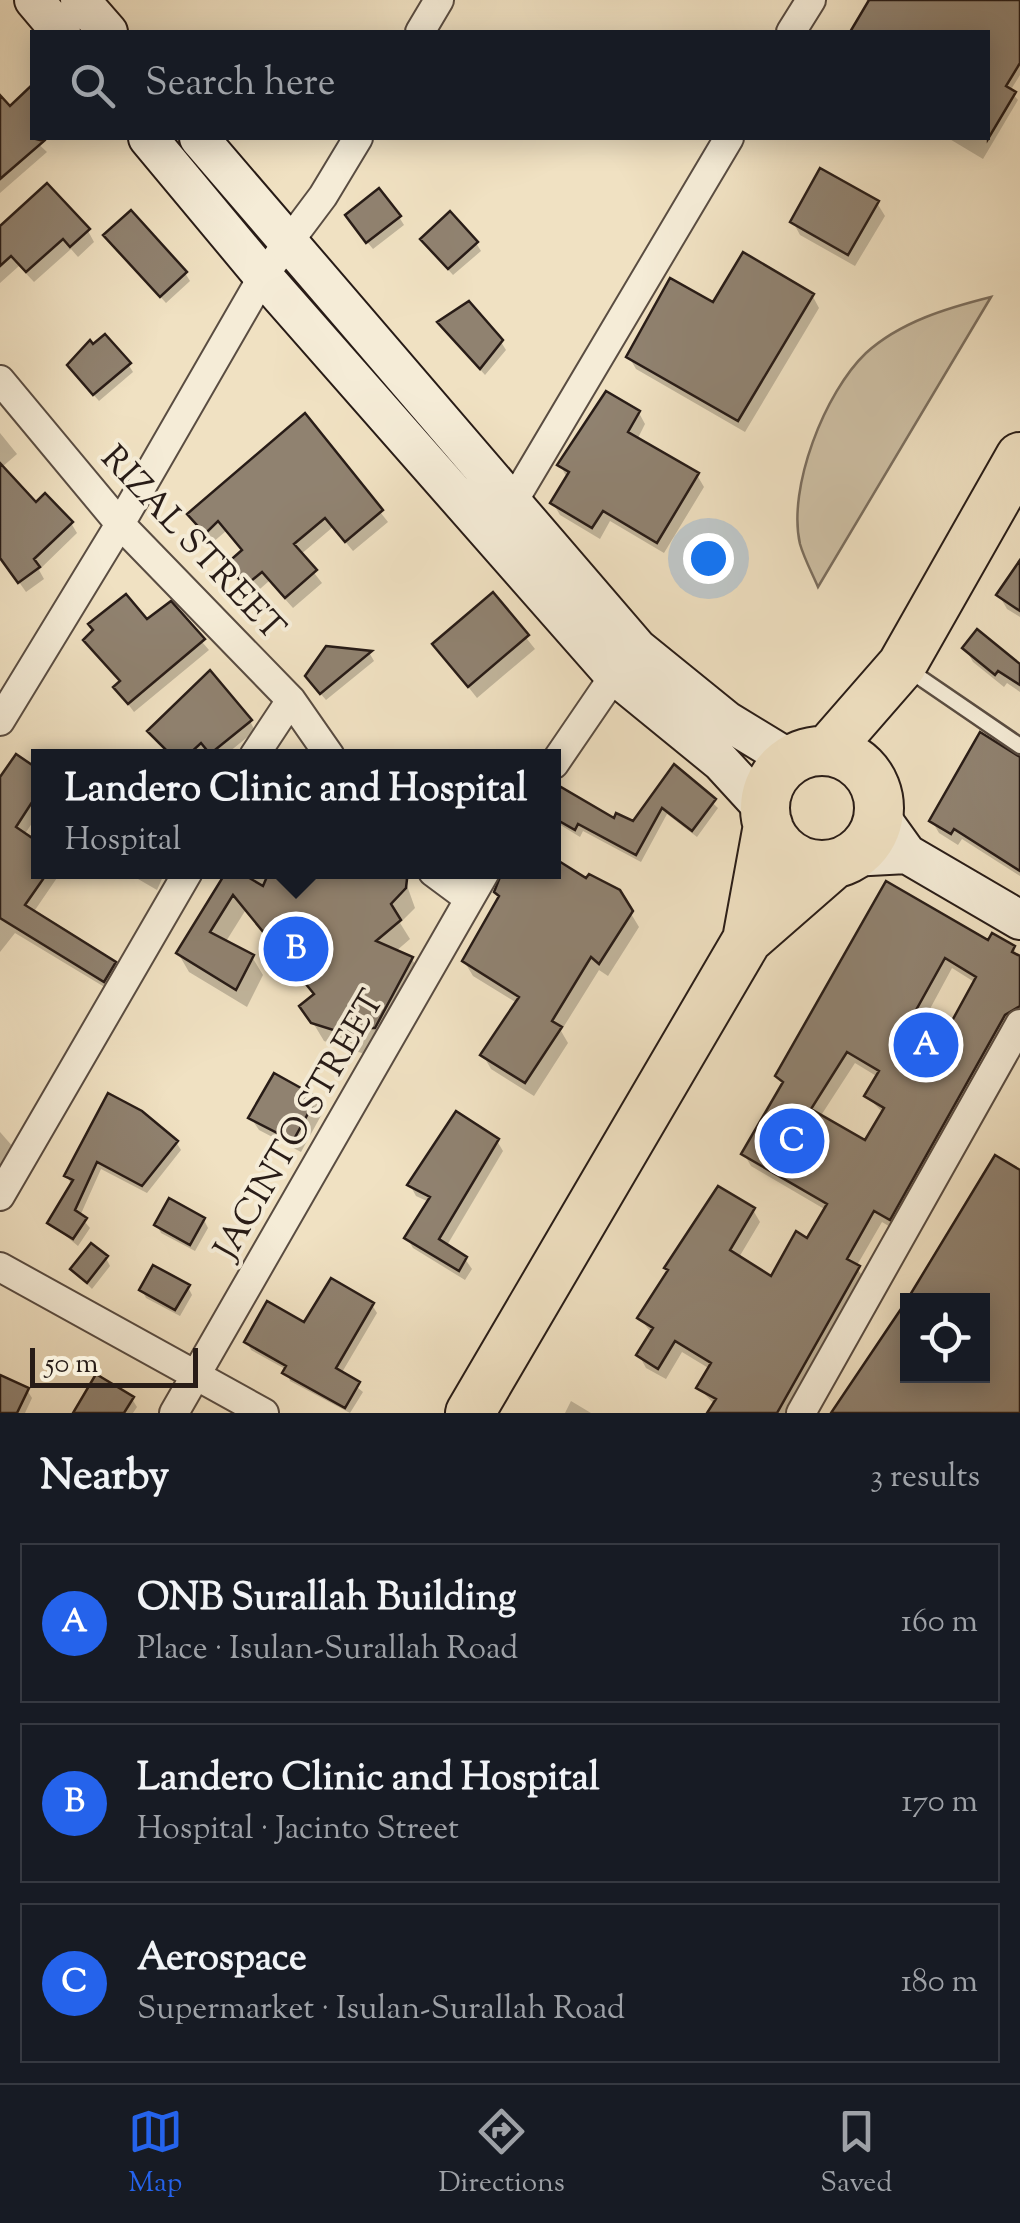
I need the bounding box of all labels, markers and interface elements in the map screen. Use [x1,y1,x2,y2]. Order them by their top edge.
search box [30,30,990,140]
icon: search [65,58,120,113]
text: Search here [145,58,336,112]
street label: RIZAL STREET [87,435,296,653]
your location [683,533,734,584]
popup [31,749,561,879]
text: Landero Clinic and Hospital [65,764,527,818]
text: Hospital [65,818,181,864]
pin: B [264,912,328,986]
street label: JACINTO STREET [202,981,399,1272]
pin: A [894,1008,958,1082]
pin: C [760,1104,824,1178]
map controls [900,1293,990,1383]
button: locate [900,1293,990,1383]
scale bar [30,1343,198,1388]
text: 50 m [45,1345,99,1385]
text: Nearby [40,1448,169,1508]
text: 3 results [870,1455,980,1501]
text: ONB Surallah Building [137,1573,516,1627]
text: A [62,1600,87,1646]
text: 160 m [901,1600,978,1646]
text: Place · Isulan-Surallah Road [137,1627,518,1673]
text: Landero Clinic and Hospital [137,1753,600,1807]
text: B [64,1780,85,1826]
text: 170 m [901,1780,978,1826]
text: Hospital · Jacinto Street [137,1807,459,1853]
text: Aerospace [137,1933,307,1987]
text: C [62,1960,87,2006]
text: 180 m [901,1960,978,2006]
text: Supermarket · Isulan-Surallah Road [137,1987,625,2033]
tab: Map [128,2104,183,2204]
tab: Directions [438,2104,565,2204]
tab: Saved [820,2104,892,2204]

